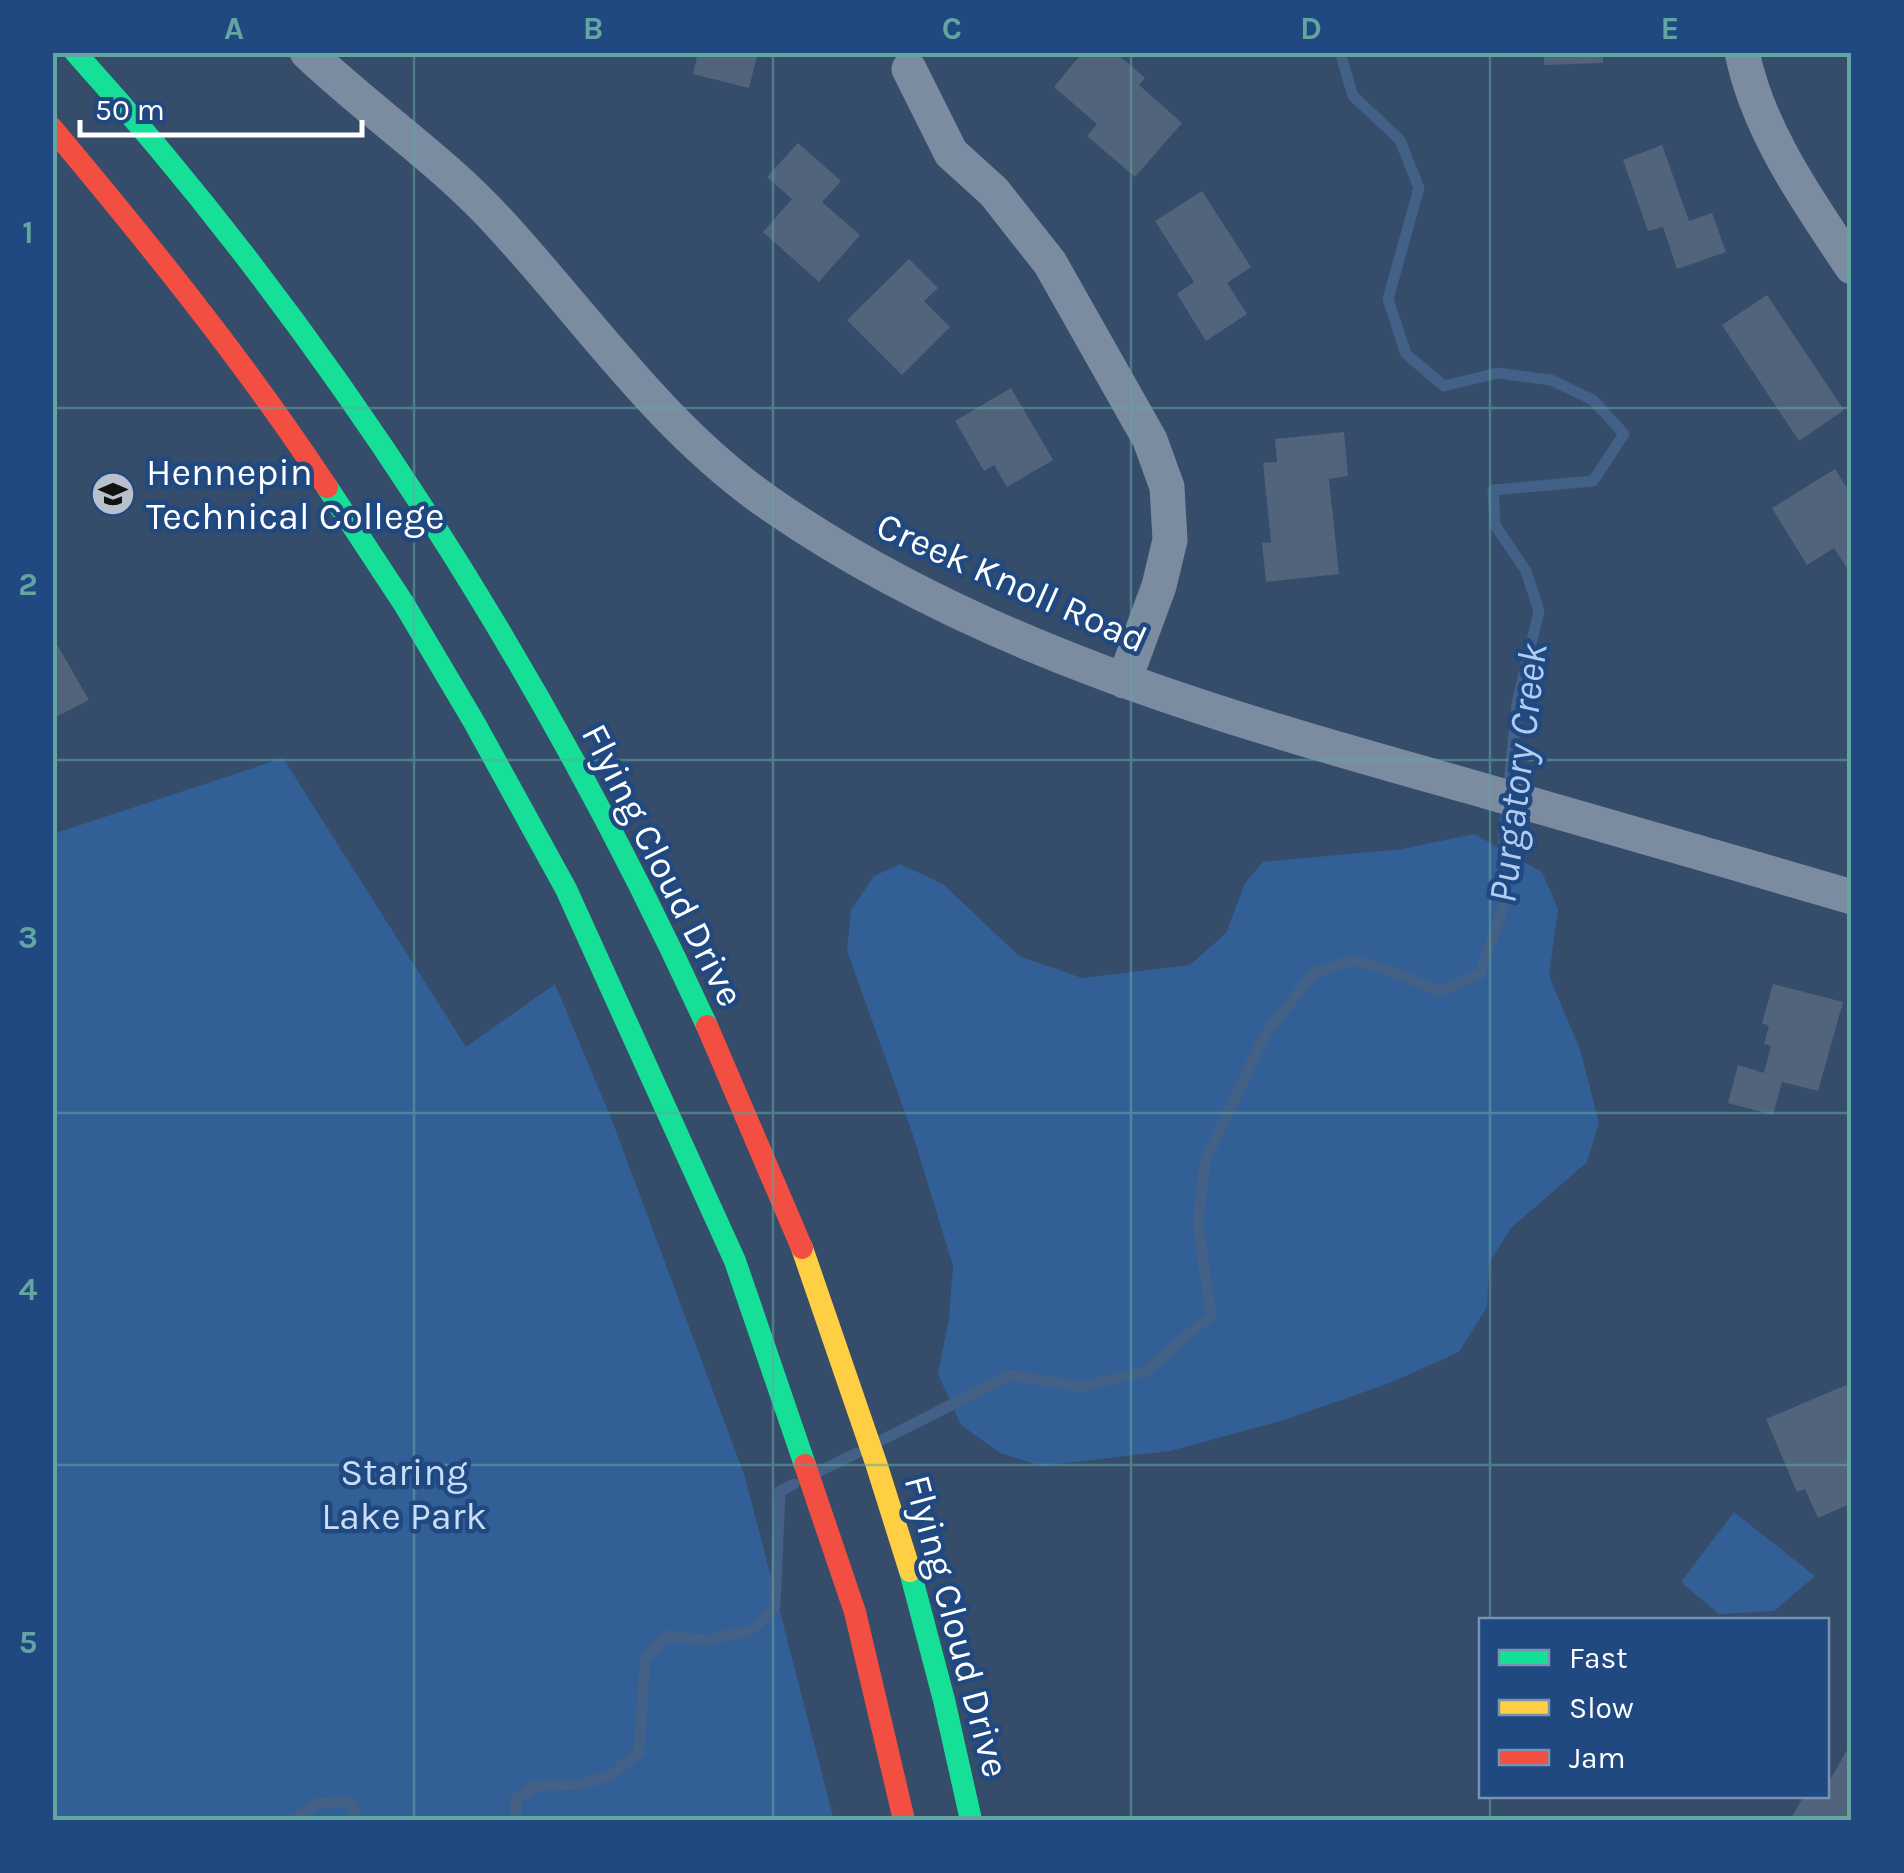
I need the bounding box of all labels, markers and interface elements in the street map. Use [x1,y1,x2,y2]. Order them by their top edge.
text: A [224,10,244,47]
text: B [583,10,603,47]
text: C [942,10,962,47]
text: D [1300,10,1322,47]
text: E [1661,10,1679,47]
scale bar [80,75,362,137]
text: 50 m [95,92,165,128]
text: 1 [22,214,34,251]
place label: Hennepin Technical College [146,450,445,539]
school or university icon: Hennepin Technical College [90,471,136,517]
street label: Creek Knoll Road [870,503,1154,662]
text: 2 [18,566,38,603]
water label: Purgatory Creek [1478,640,1557,906]
street label: Flying Cloud Drive [572,716,753,1014]
text: 3 [18,919,38,956]
text: 4 [18,1271,38,1308]
park label: Staring Lake Park [321,1450,487,1539]
street label: Flying Cloud Drive [895,1470,1018,1782]
legend [1479,1618,1829,1798]
text: 5 [19,1624,37,1661]
text: Fast [1569,1640,1628,1676]
text: Slow [1569,1690,1634,1726]
text: Jam [1569,1740,1626,1776]

